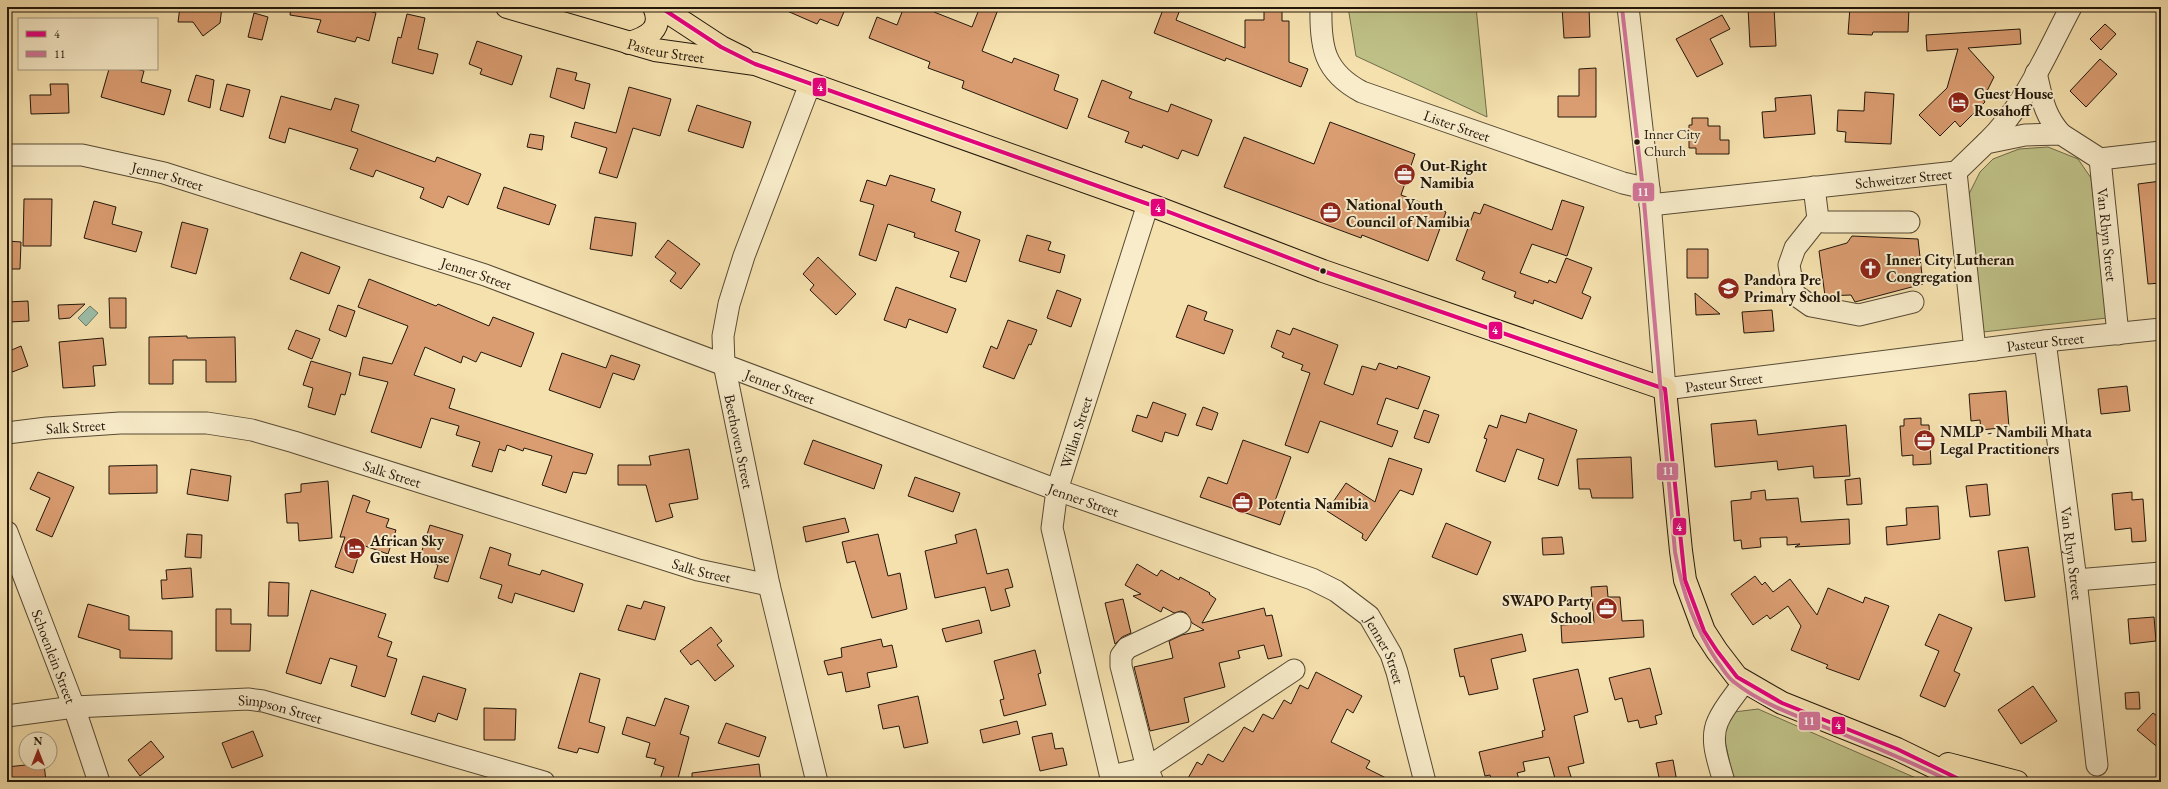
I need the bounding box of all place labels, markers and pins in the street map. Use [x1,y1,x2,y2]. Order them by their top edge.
place label: Guest House Rosahoff [1974,84,2053,120]
hotel icon: Guest House Rosahoff [1946,89,1972,115]
place label: Inner City Church [1644,125,1701,160]
marker: Inner City Church [1632,137,1642,147]
place label: Out-Right Namibia [1420,156,1487,192]
office icon: Out-Right Namibia [1391,161,1417,187]
place label: National Youth Council of Namibia [1346,195,1470,231]
office icon: National Youth Council of Namibia [1317,200,1343,226]
place label: Inner City Lutheran Congregation [1886,250,2015,286]
church icon: Inner City Lutheran Congregation [1858,255,1884,281]
unlabelled marker [1318,266,1328,276]
place label: Pandora Pre Primary School [1744,270,1841,306]
school or university icon: Pandora Pre Primary School [1716,275,1742,301]
place label: NMLP - Nambili Mhata Legal Practitioners [1940,422,2092,458]
office icon: NMLP - Nambili Mhata Legal Practitioners [1911,427,1937,453]
office icon: Potentia Namibia [1230,490,1256,516]
place label: Potentia Namibia [1258,494,1369,513]
place label: African Sky Guest House [369,531,449,567]
hotel icon: African Sky Guest House [341,536,367,562]
place label: SWAPO Party School [1502,591,1593,627]
office icon: SWAPO Party School [1594,596,1620,622]

